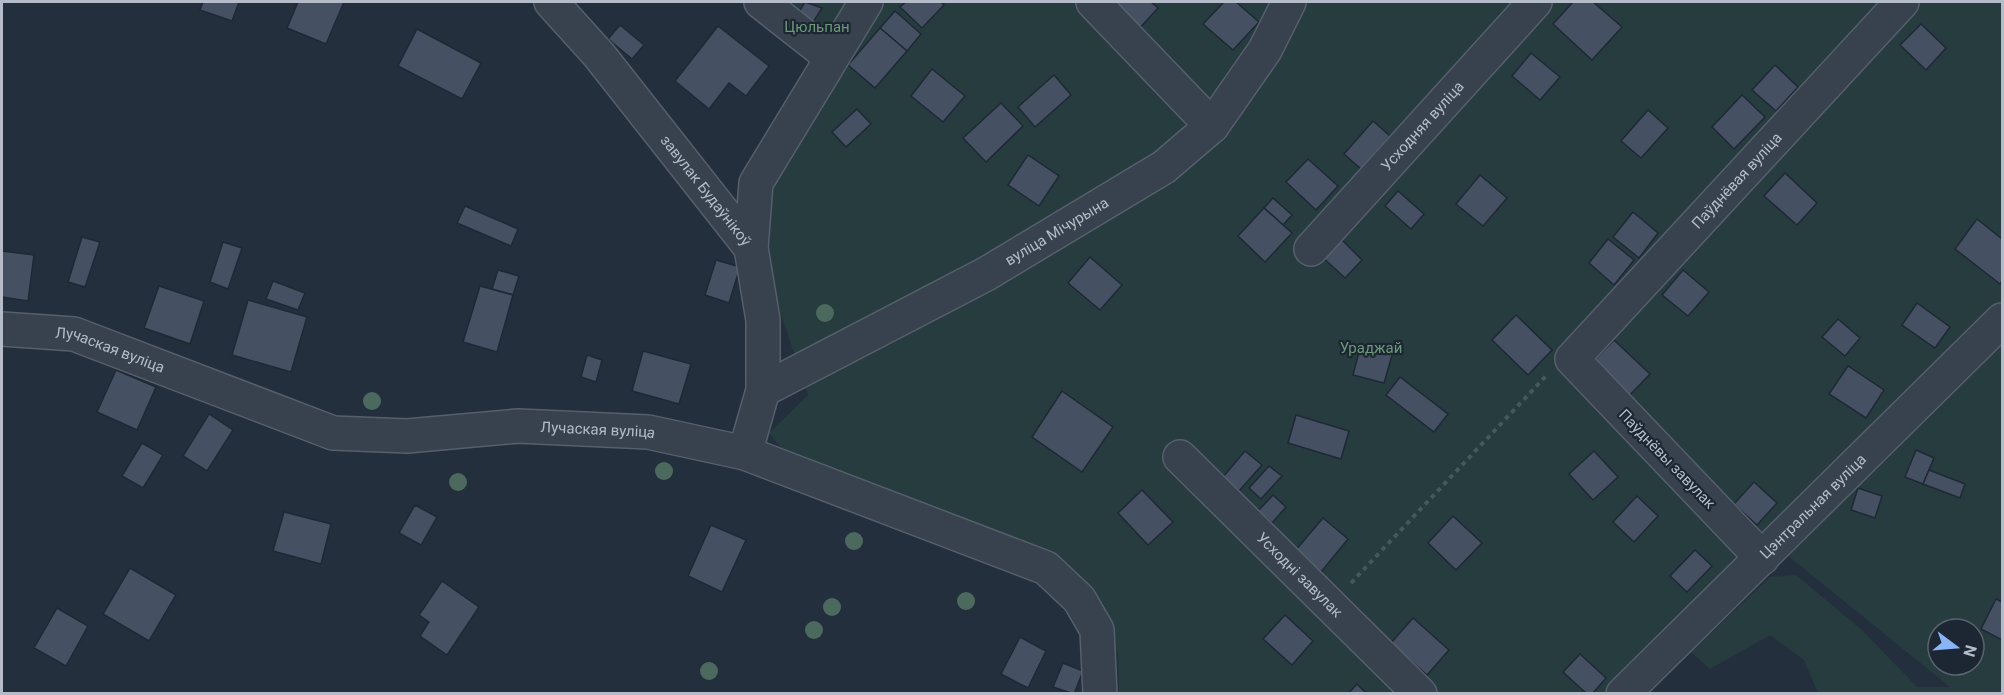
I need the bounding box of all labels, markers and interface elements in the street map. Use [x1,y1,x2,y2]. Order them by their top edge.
park label: Цюльпан [784,18,850,36]
street label: Усходняя вуліца [1377,77,1468,175]
street label: Паўднёвая вуліца [1688,129,1786,233]
street label: завулак Будаўнікоў [657,132,755,250]
street label: вуліца Мічурына [1002,193,1112,269]
street label: Лучаская вуліца [55,324,167,377]
park label: Ураджай [1340,339,1402,357]
street label: Паўднёвы завулак [1615,406,1719,512]
street label: Лучаская вуліца [540,418,657,442]
street label: Цэнтральная вуліца [1756,450,1870,563]
street label: Усходні завулак [1253,529,1346,621]
north arrow [1926,617,1986,677]
text: N [1959,643,1981,659]

